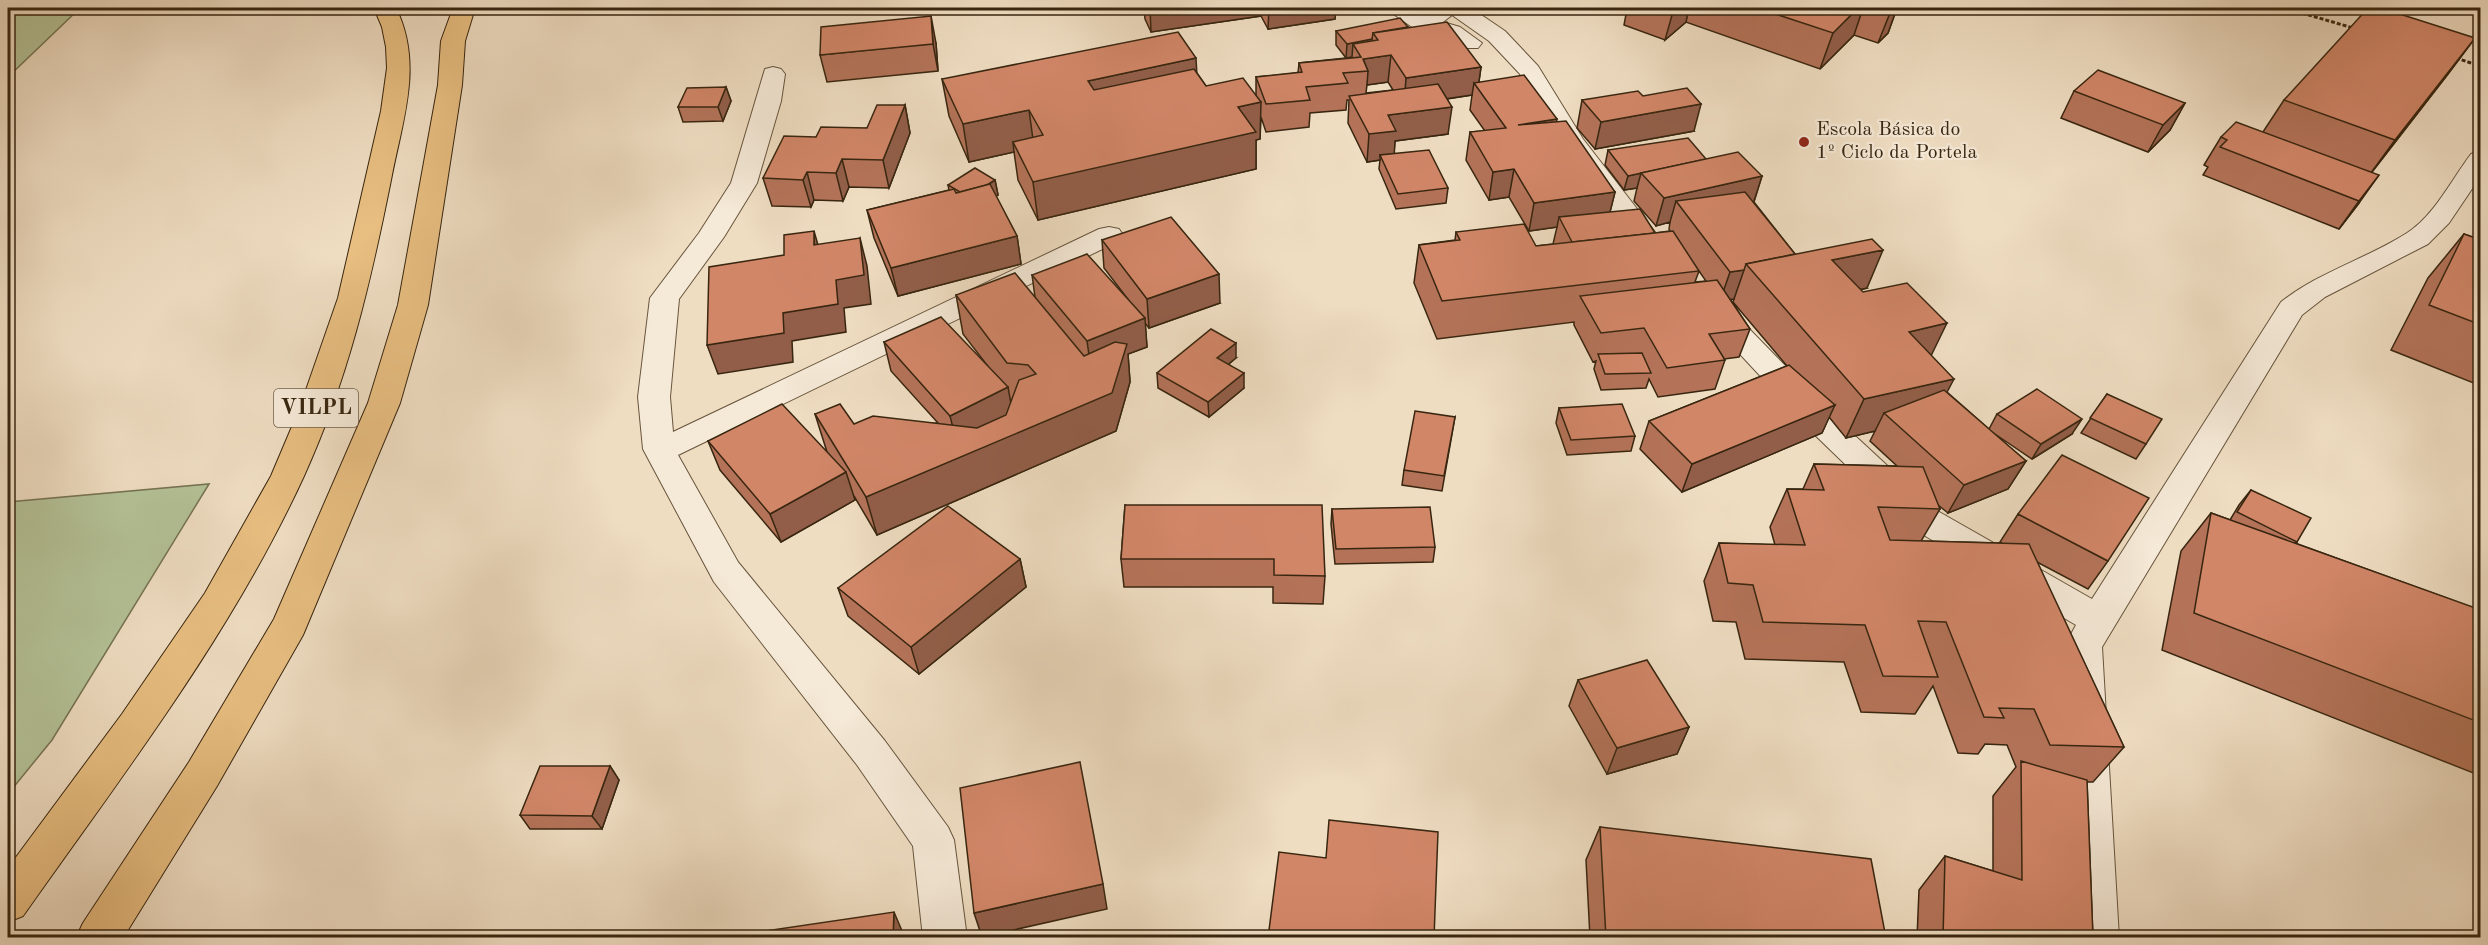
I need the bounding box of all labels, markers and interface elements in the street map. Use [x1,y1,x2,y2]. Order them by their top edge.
place label: Escola Básica do 1º Ciclo da Portela [1816,120,1977,163]
marker: Escola Básica do 1º Ciclo da Portela [1797,135,1811,149]
road number: VILPL [274,389,358,427]

